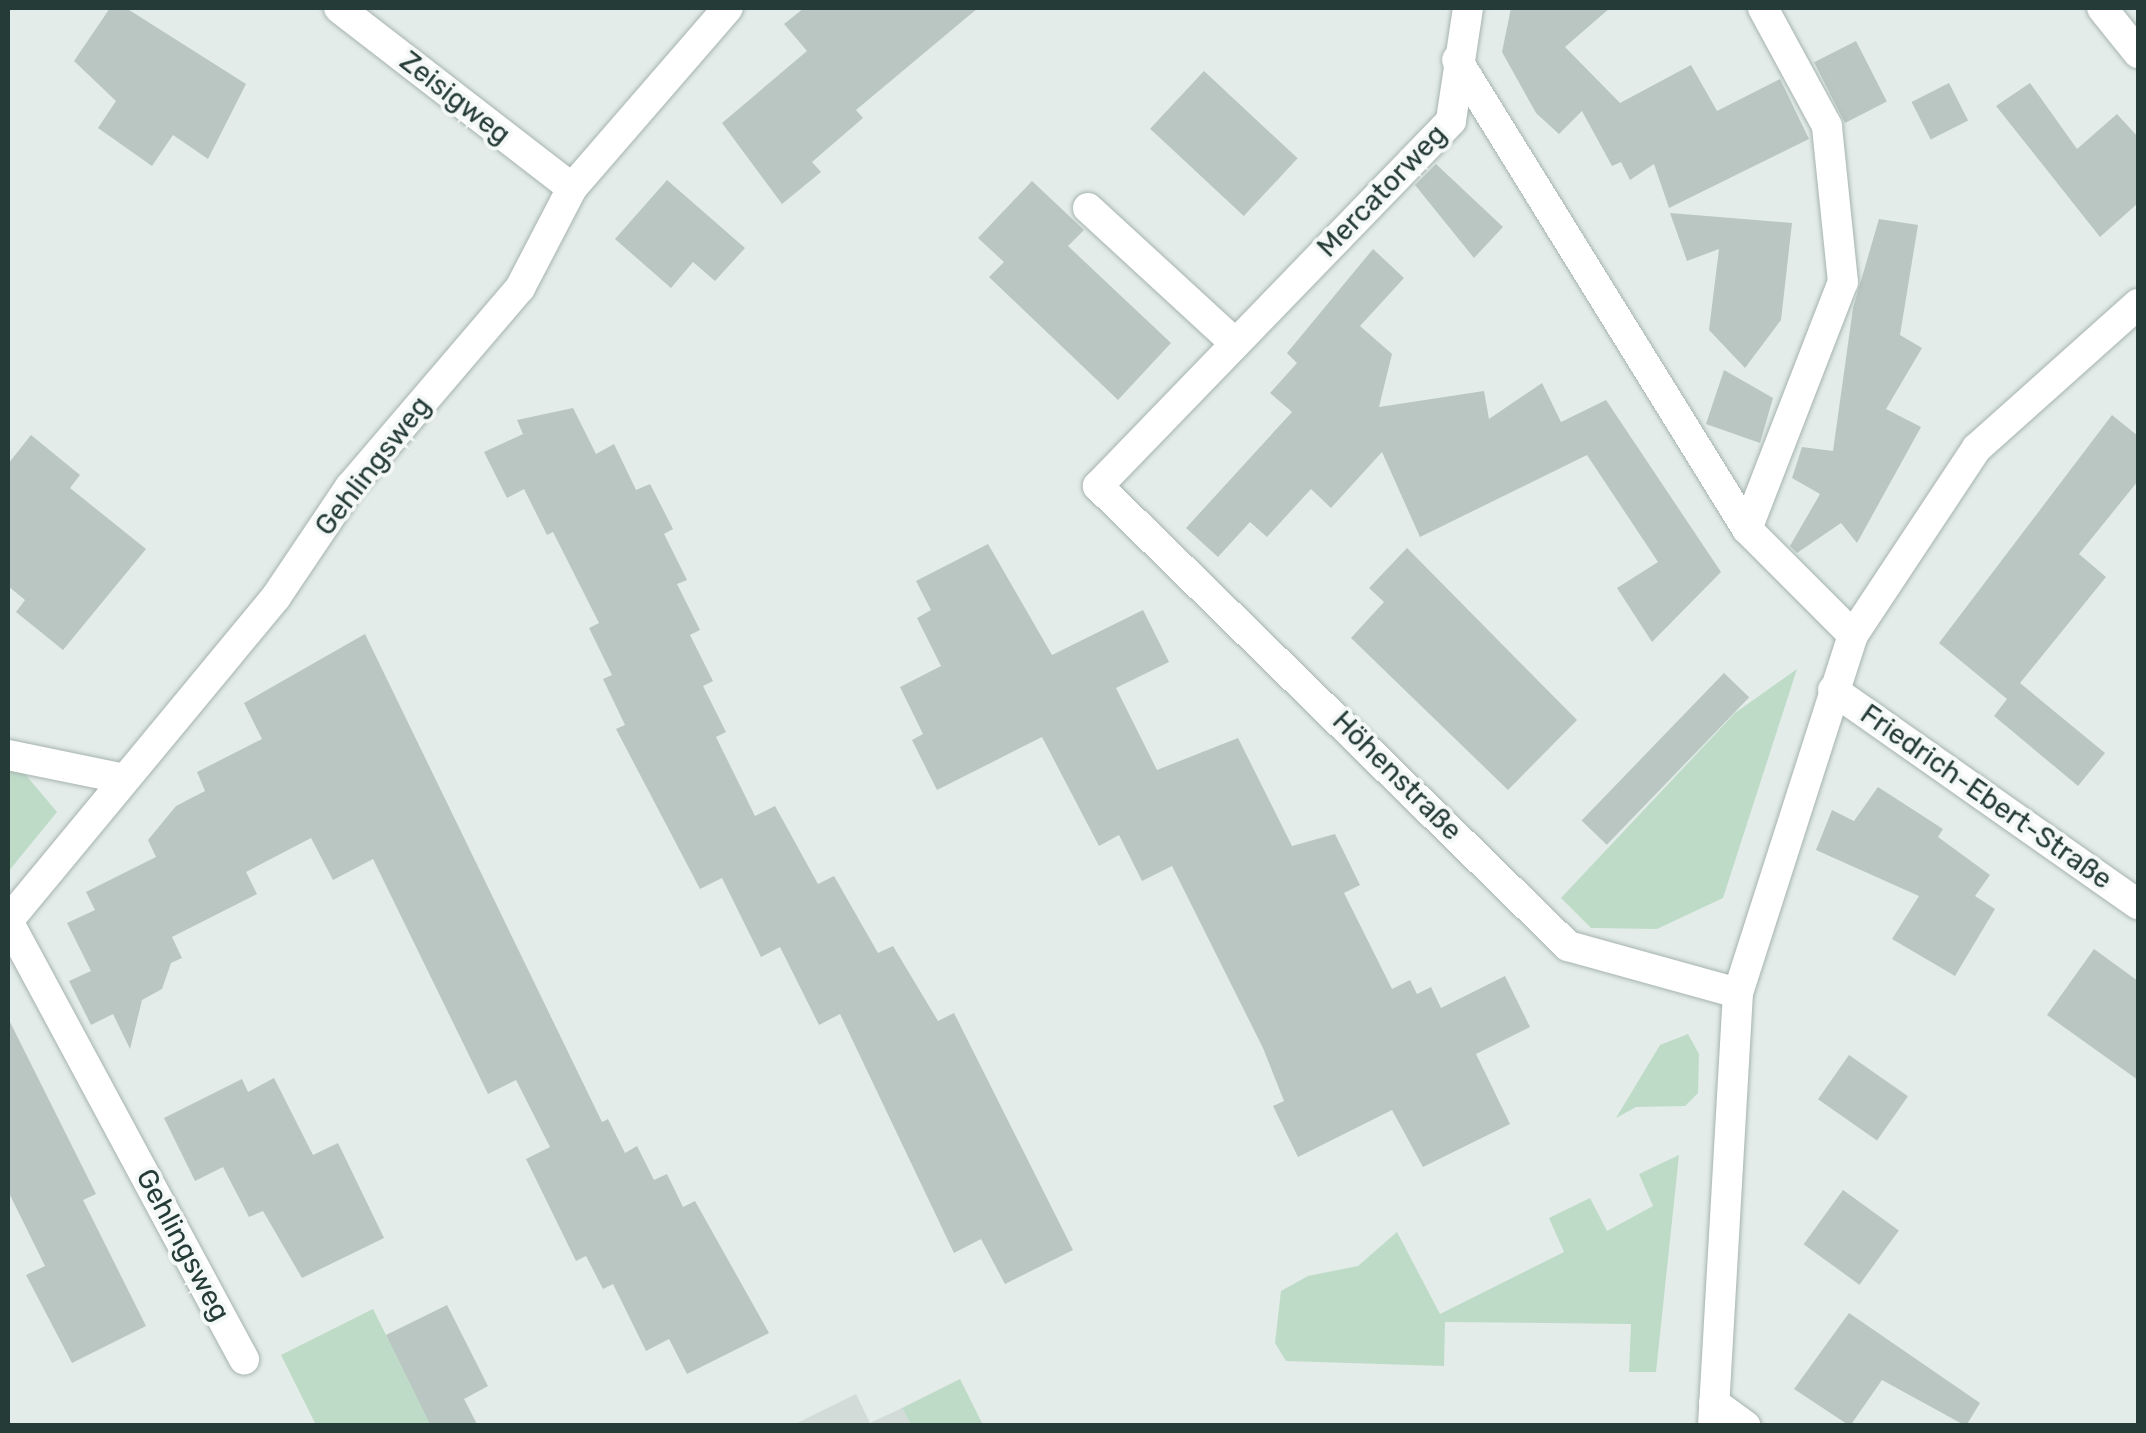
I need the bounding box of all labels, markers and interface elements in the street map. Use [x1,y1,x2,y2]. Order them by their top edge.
street label: Zeisigweg [393,44,517,152]
street label: Mercatorweg [1310,118,1454,264]
street label: Gehlingsweg [308,390,438,542]
street label: Friedrich-Ebert-Straße [1854,697,2118,897]
street label: Höhenstraße [1325,704,1469,848]
street label: Gehlingsweg [129,1163,237,1327]

